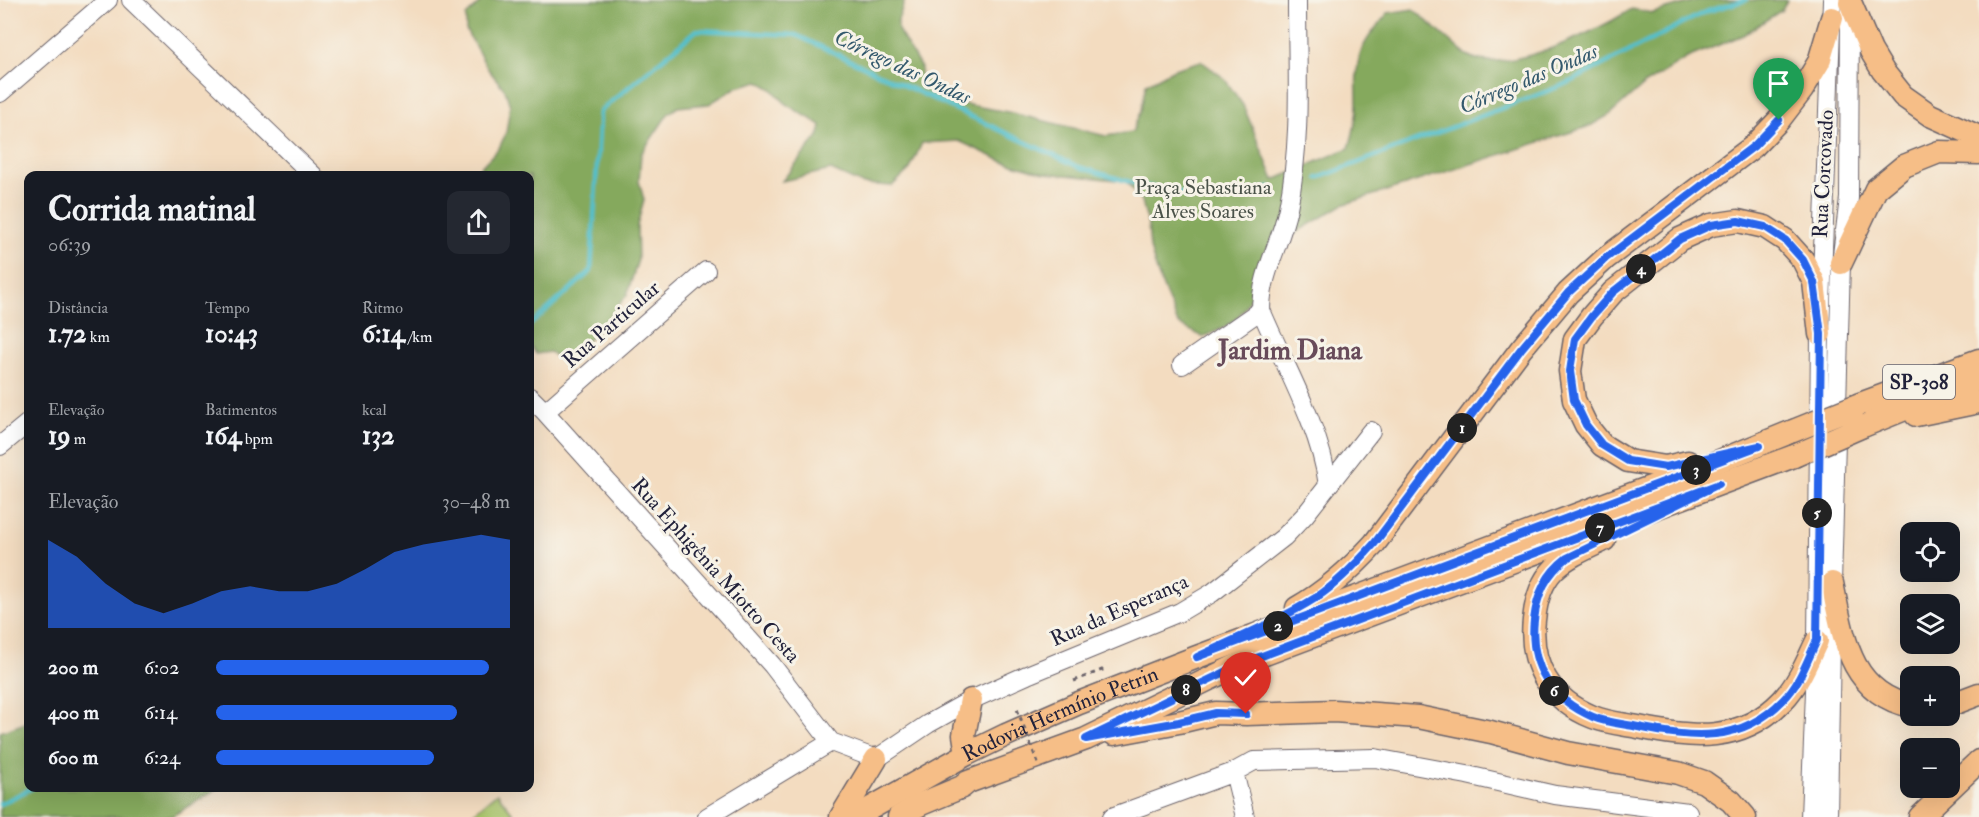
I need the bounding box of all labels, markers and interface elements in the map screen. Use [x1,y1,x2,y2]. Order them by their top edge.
water label: Córrego das Ondas [830,23,976,111]
water label: Córrego das Ondas [1455,37,1603,121]
pin [1753,58,1804,120]
icon: arrive [1762,67,1795,100]
street label: Rua Corcovado [1807,109,1840,239]
park label: Praça Sebastiana Alves Soares [1134,174,1272,225]
text: Corrida matinal [48,189,256,230]
button: share [447,191,510,254]
text: 06:39 [48,232,91,257]
pin: 4 [1626,254,1656,284]
text: 4 [1637,259,1645,279]
street label: Rua Particular [557,275,666,374]
text: Distância [48,298,108,318]
text: Tempo [205,298,250,318]
text: Ritmo [362,298,403,318]
text: 1.72 [48,318,86,350]
text: 10:43 [205,318,258,350]
text: 6:14 [362,318,405,350]
text: km [86,327,110,347]
text: /km [405,327,432,347]
district label: Jardim Diana [1216,334,1363,367]
road number: SP-308 [1883,365,1955,399]
text: Elevação [48,400,104,420]
text: Batimentos [205,400,277,420]
text: kcal [362,400,387,420]
pin: 1 [1447,413,1477,443]
text: 1 [1459,418,1465,438]
text: 19 [48,420,71,452]
text: 164 [205,420,241,452]
text: 132 [362,420,394,452]
text: m [71,429,86,449]
text: bpm [241,429,273,449]
pin: 3 [1681,455,1711,485]
text: 3 [1693,460,1699,480]
street label: Rua Ephigênia Miotto Cesta [625,472,806,669]
text: Elevação [48,489,118,514]
text: 30–48 m [442,489,510,514]
pin: 5 [1802,498,1832,528]
text: 5 [1813,503,1821,523]
pin: 7 [1585,513,1615,543]
text: 7 [1596,518,1604,538]
map controls [1900,522,1960,798]
button: locate [1900,522,1960,582]
street label: Rua da Esperança [1046,568,1193,653]
button: layers [1900,594,1960,654]
pin: 2 [1263,611,1293,641]
text: 2 [1274,616,1282,636]
pin [1220,652,1271,714]
text: 200 m [48,655,98,680]
text: 6:02 [144,655,179,680]
street label: Rodovia Hermínio Petrin [958,660,1162,768]
icon: check [1229,661,1262,694]
button: + [1900,666,1960,726]
pin: 8 [1171,675,1201,705]
pin: 6 [1539,676,1569,706]
text: 8 [1182,680,1190,700]
text: 6 [1550,681,1558,701]
text: 400 m [48,700,99,725]
text: 6:14 [144,700,177,725]
button: − [1900,738,1960,798]
text: 600 m [48,745,98,770]
text: 6:24 [144,745,180,770]

